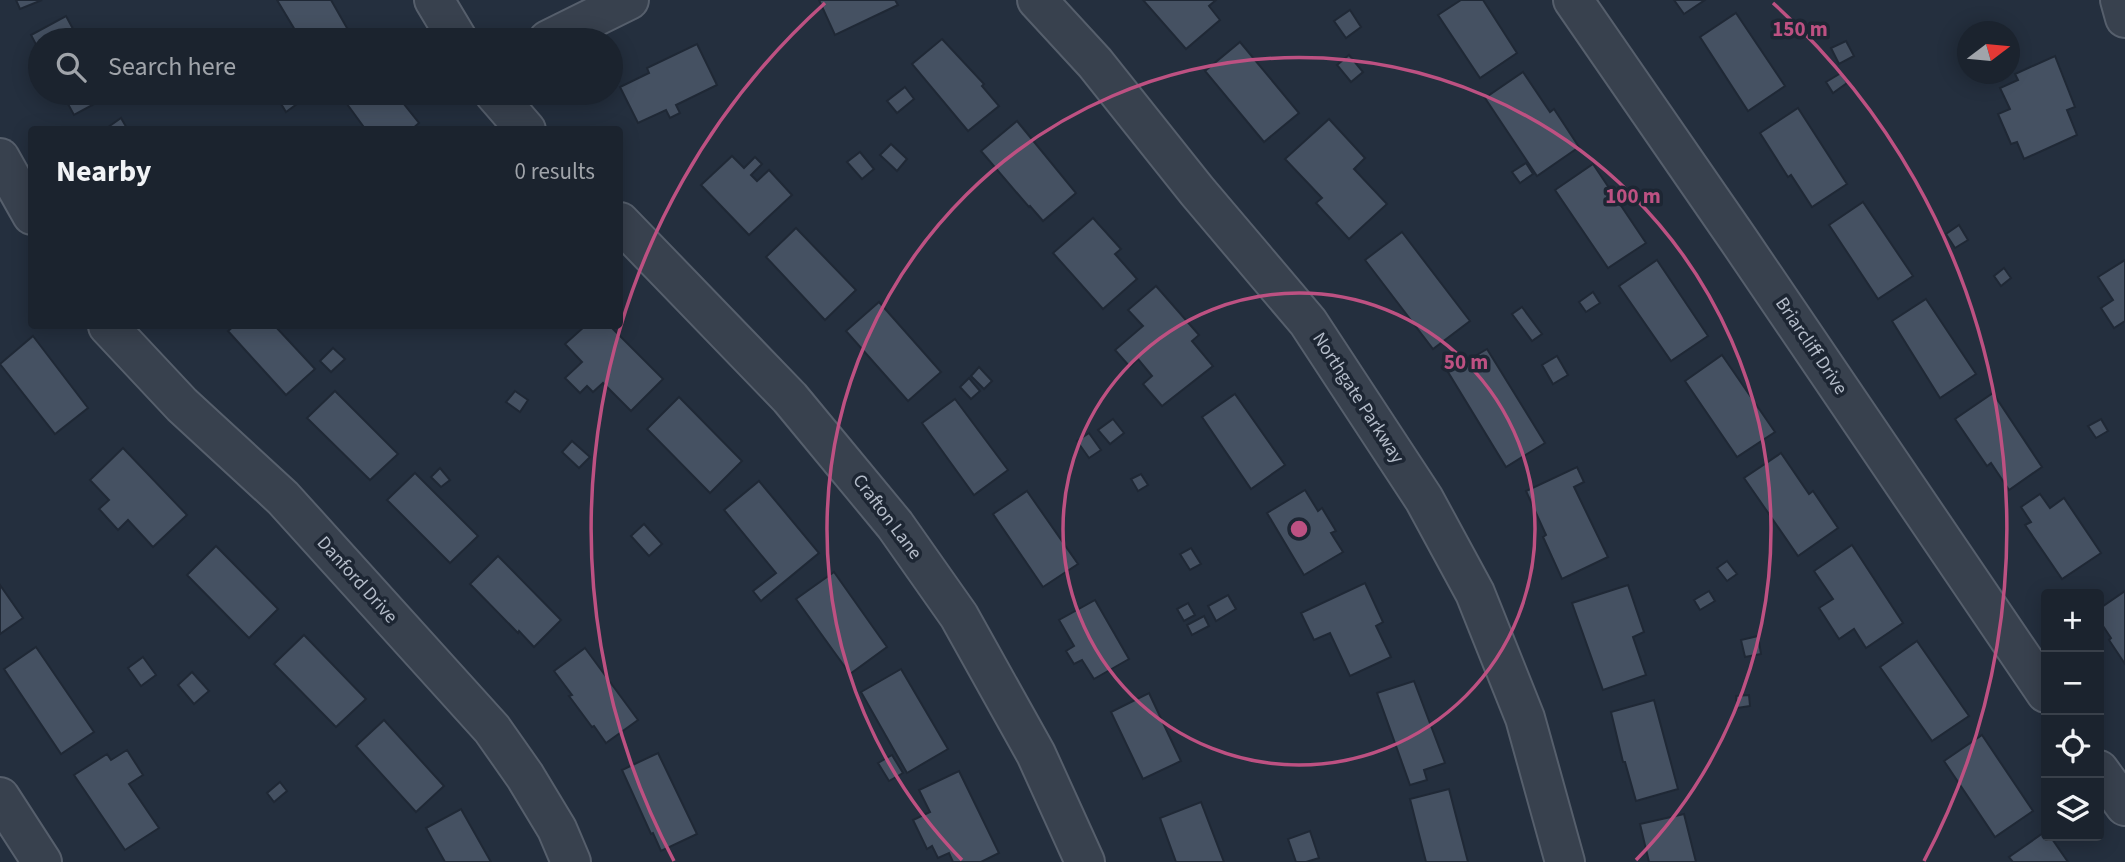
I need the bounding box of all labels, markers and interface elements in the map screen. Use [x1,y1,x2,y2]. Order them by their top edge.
text: 150 m [1772,14,1828,44]
north arrow [1957,21,2020,84]
search box [28,28,623,105]
icon: search [52,48,90,86]
text: Search here [108,48,236,85]
text: Nearby [56,150,151,193]
text: 0 results [515,155,595,188]
text: 100 m [1605,181,1661,211]
street label: Briarcliff Drive [1768,292,1854,400]
street label: Northgate Parkway [1305,327,1411,469]
text: 50 m [1444,347,1488,377]
street label: Crafton Lane [846,469,928,565]
centre of rings [1287,517,1311,541]
street label: Danford Drive [310,530,404,630]
map controls [2041,589,2104,841]
button: + [2041,589,2104,652]
button: − [2041,652,2104,715]
button: locate [2041,715,2104,778]
button: layers [2041,778,2104,841]

